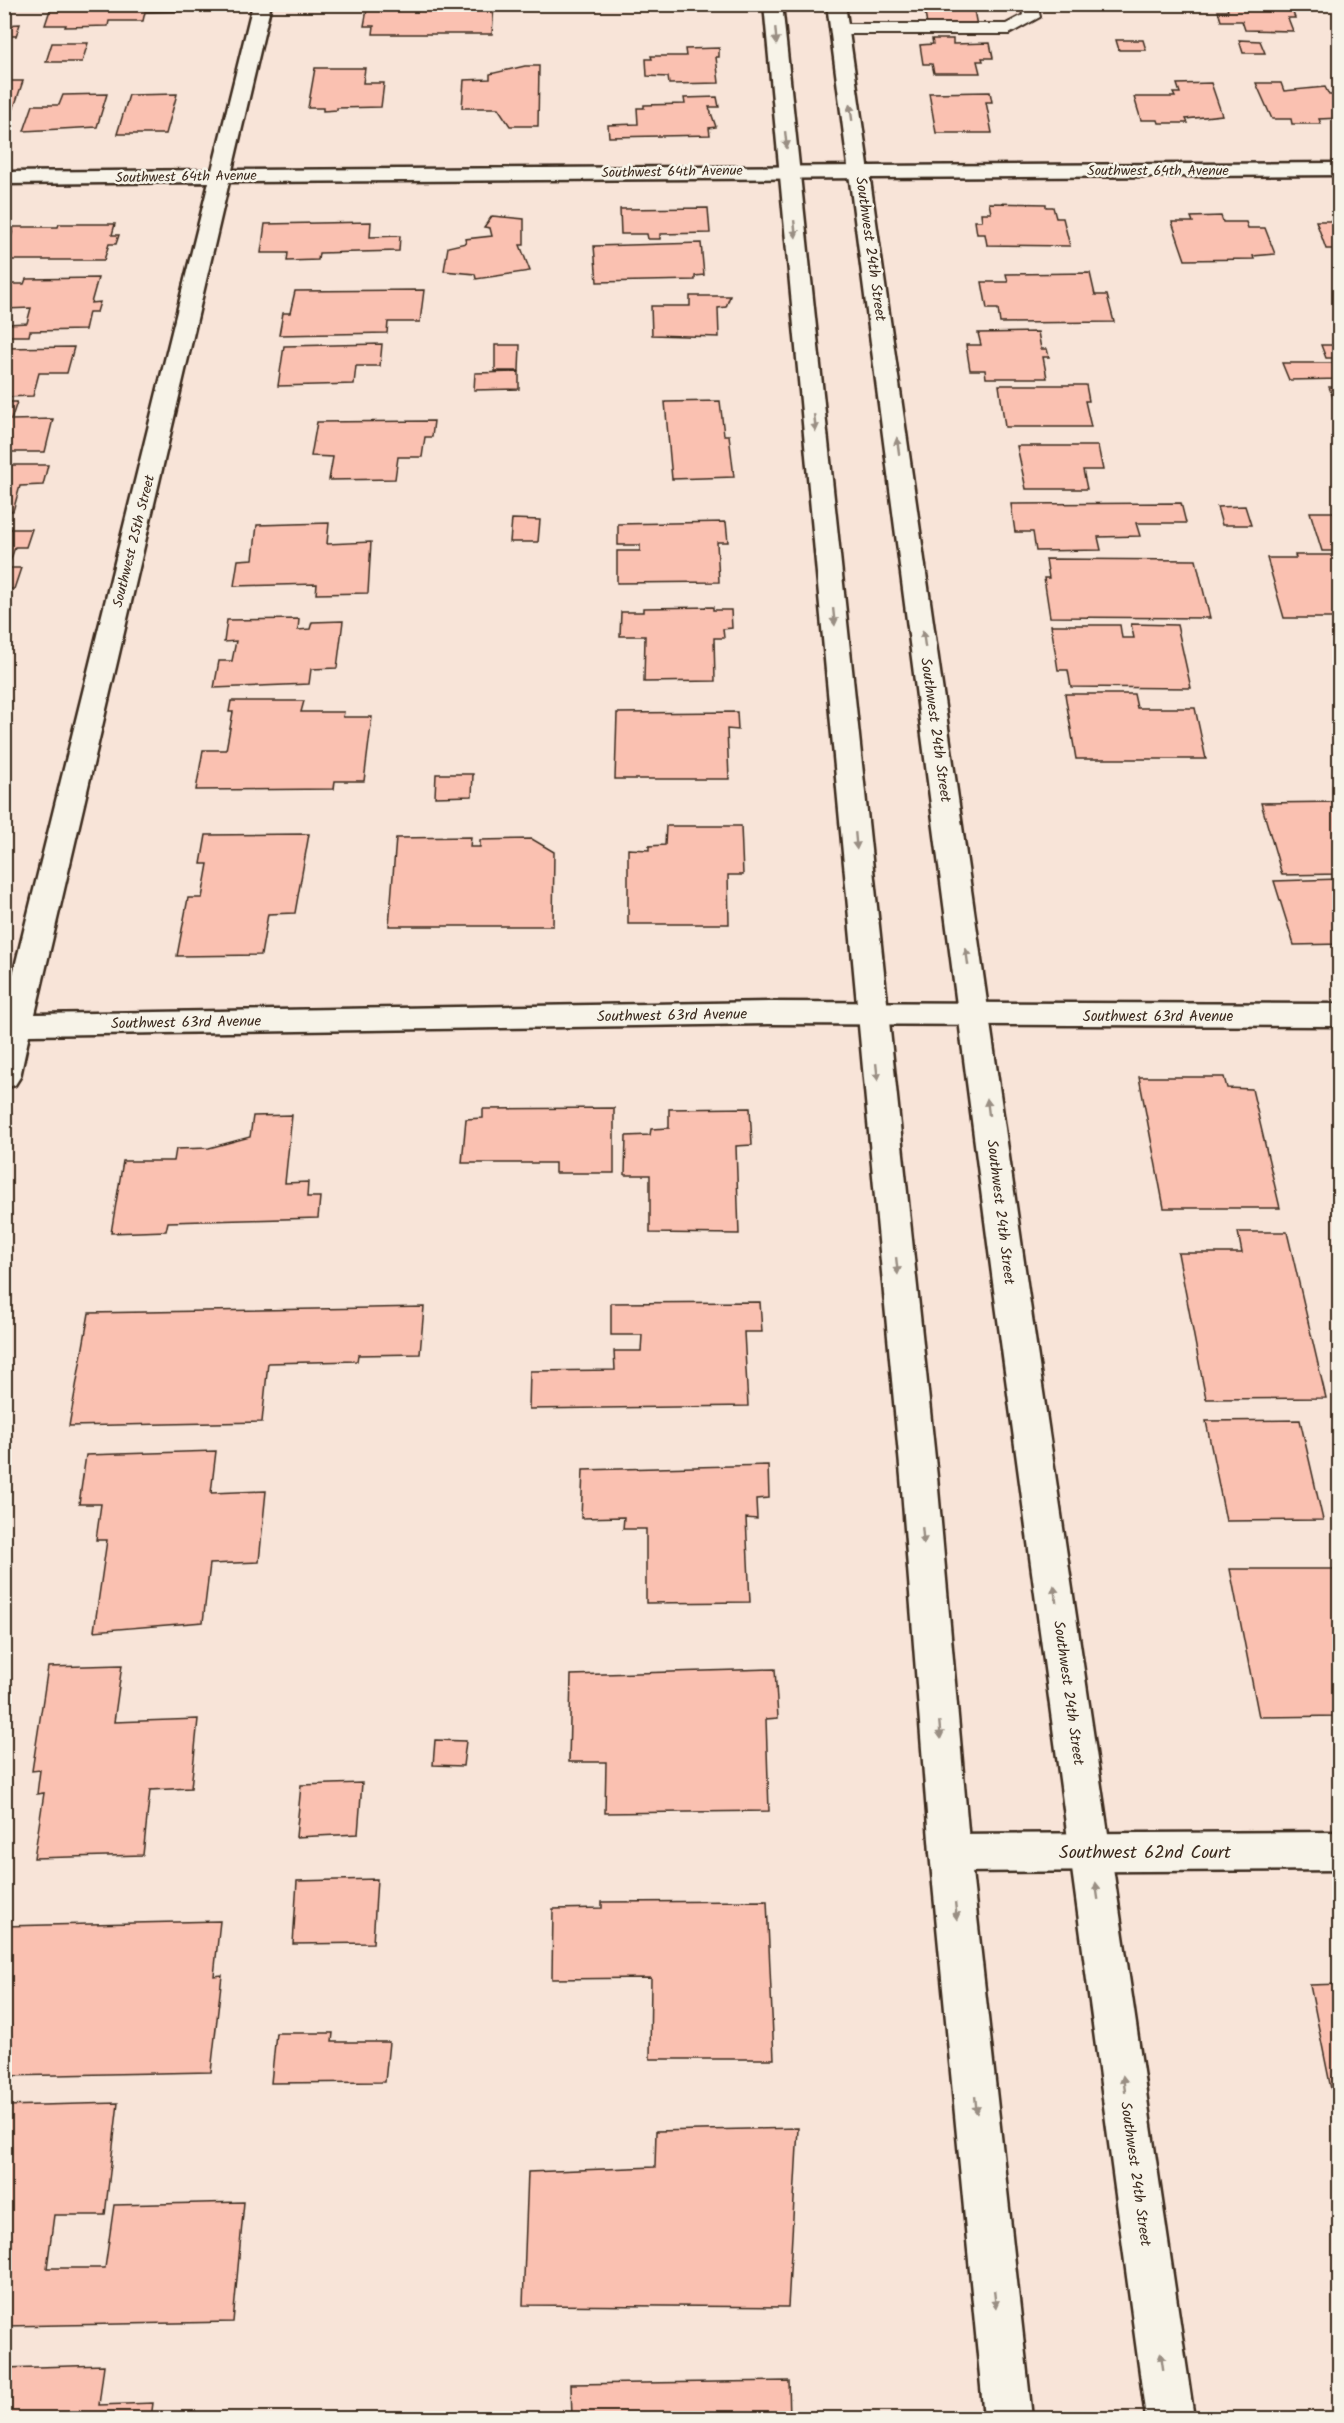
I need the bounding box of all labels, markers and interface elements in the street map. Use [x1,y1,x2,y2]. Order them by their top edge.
one-way arrow [771,27,781,46]
one-way arrow [847,103,856,122]
one-way arrow [781,131,791,150]
street label: Southwest 64th Avenue [601,160,744,184]
street label: Southwest 64th Avenue [1087,160,1229,182]
street label: Southwest 64th Avenue [115,165,258,189]
street label: Southwest 24th Street [848,175,892,323]
one-way arrow [790,219,800,238]
one-way arrow [810,413,820,432]
one-way arrow [893,436,903,455]
street label: Southwest 25th Street [107,472,161,610]
one-way arrow [830,607,839,626]
one-way arrow [919,629,929,648]
street label: Southwest 24th Street [913,656,957,804]
one-way arrow [851,832,861,851]
one-way arrow [962,948,972,967]
street label: Southwest 63rd Avenue [597,1003,748,1029]
street label: Southwest 63rd Avenue [1083,1005,1233,1029]
street label: Southwest 63rd Avenue [111,1010,262,1036]
one-way arrow [872,1063,882,1082]
one-way arrow [983,1097,993,1116]
street label: Southwest 24th Street [979,1138,1021,1286]
one-way arrow [892,1257,902,1276]
one-way arrow [919,1526,928,1545]
one-way arrow [1050,1584,1059,1603]
street label: Southwest 24th Street [1046,1619,1090,1767]
one-way arrow [935,1721,945,1740]
street label: Southwest 62nd Court [1059,1839,1232,1868]
one-way arrow [1093,1881,1102,1900]
one-way arrow [951,1902,961,1921]
one-way arrow [1119,2075,1128,2094]
one-way arrow [971,2096,981,2115]
street label: Southwest 24th Street [1113,2100,1157,2248]
one-way arrow [991,2290,1000,2309]
one-way arrow [1157,2351,1167,2370]

